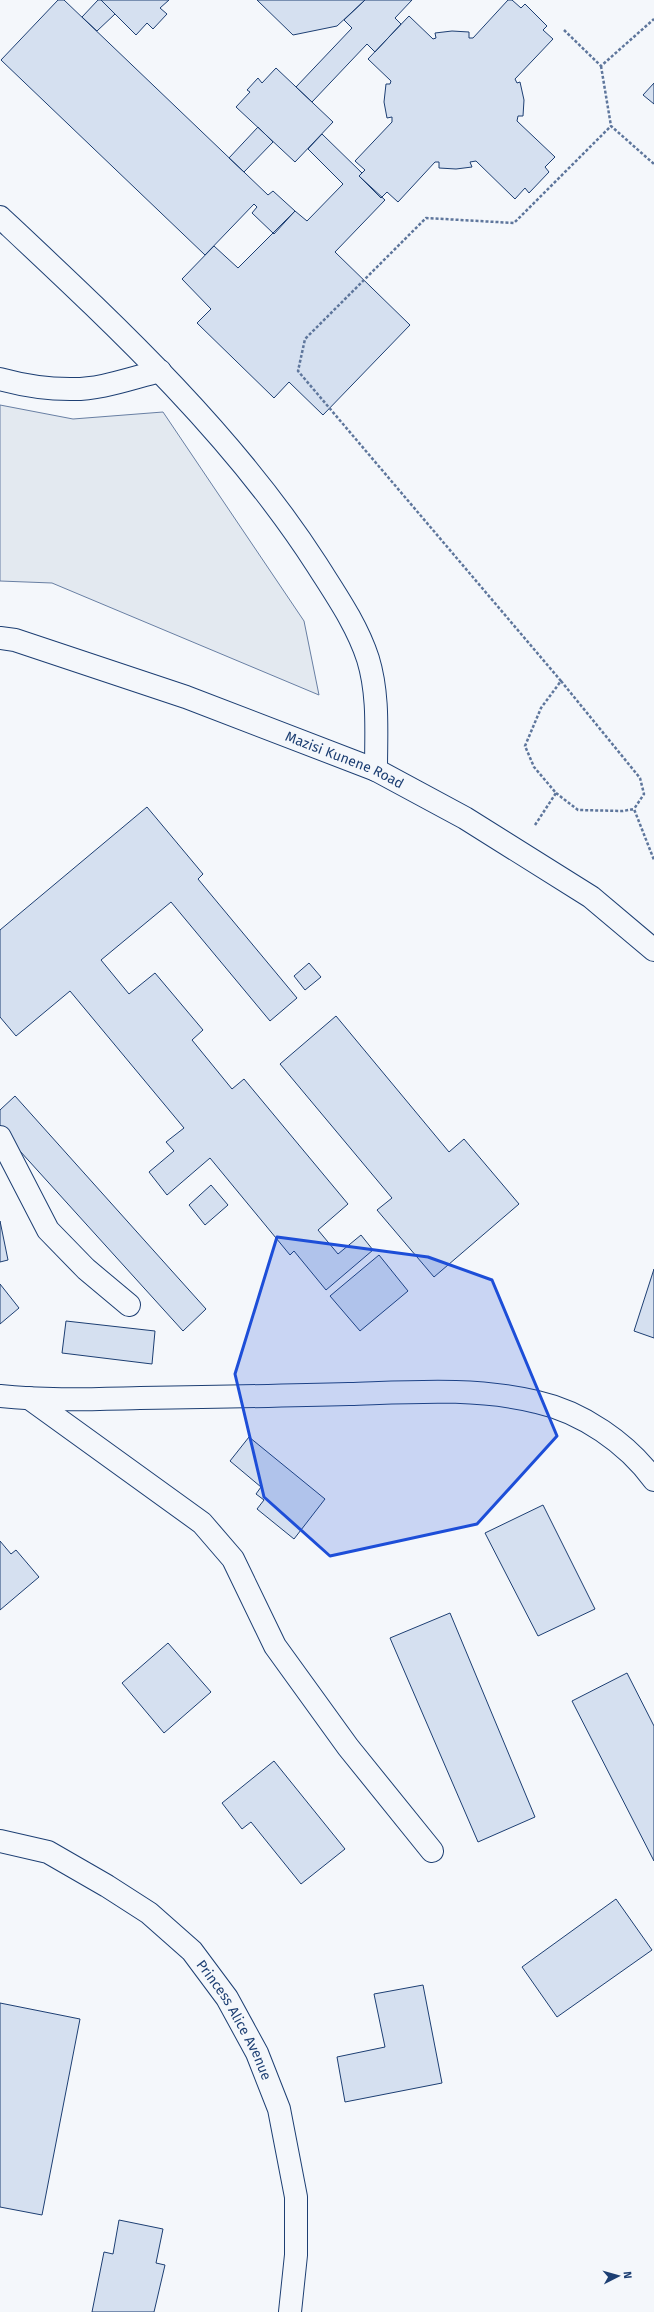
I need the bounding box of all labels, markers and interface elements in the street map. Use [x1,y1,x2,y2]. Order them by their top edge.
street label: Mazisi Kunene Road [283,728,407,792]
street label: Princess Alice Avenue [193,1956,275,2083]
north arrow [598,2256,638,2296]
text: N [621,2271,634,2279]

